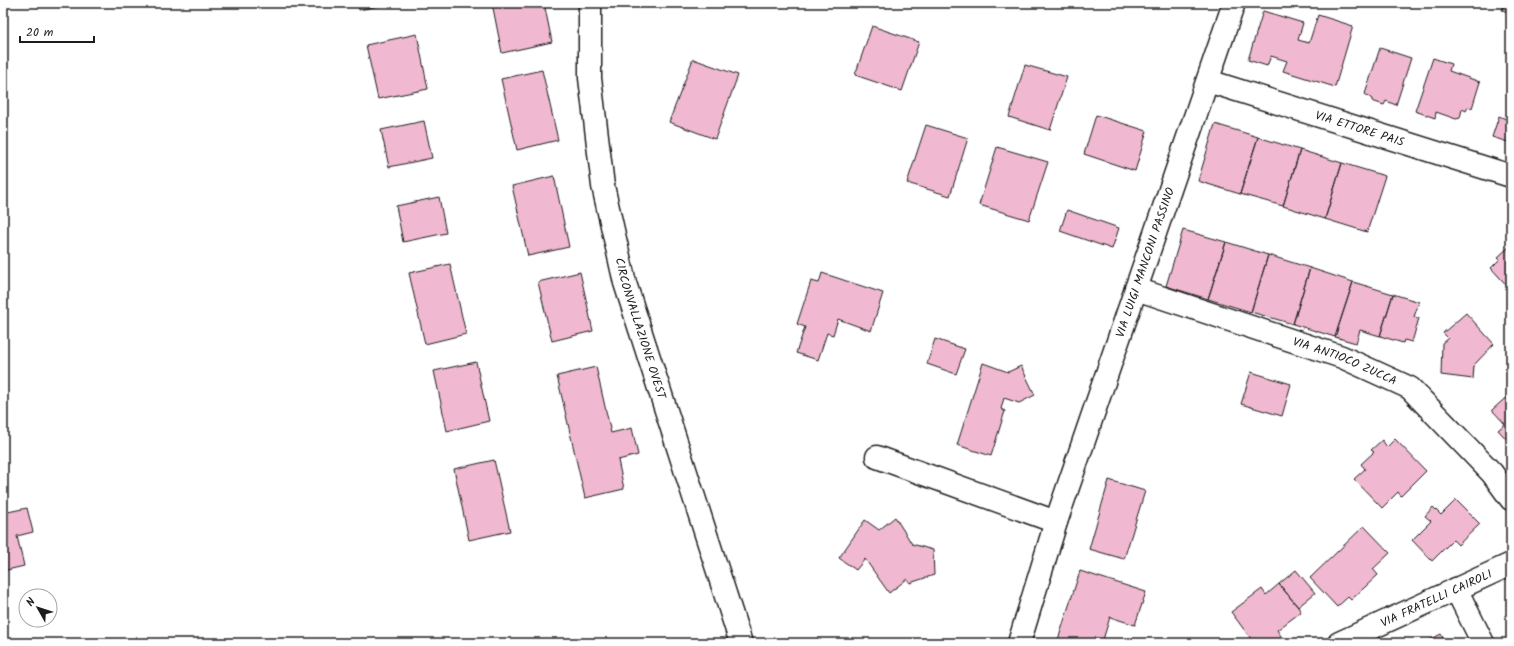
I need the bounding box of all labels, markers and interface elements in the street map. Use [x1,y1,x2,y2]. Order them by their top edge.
scale bar [20,18,94,44]
text: 20 m [26,23,54,42]
street label: VIA ETTORE PAIS [1313,106,1407,152]
street label: VIA LUIGI MANCONI PASSINO [1111,184,1180,340]
street label: CIRCONVALLAZIONE OVEST [610,256,672,403]
street label: VIA ANTIOCO ZUCCA [1290,332,1400,390]
street label: VIA FRATELLI CAIROLI [1377,564,1495,632]
north arrow [18,588,58,628]
text: N [22,594,40,611]

